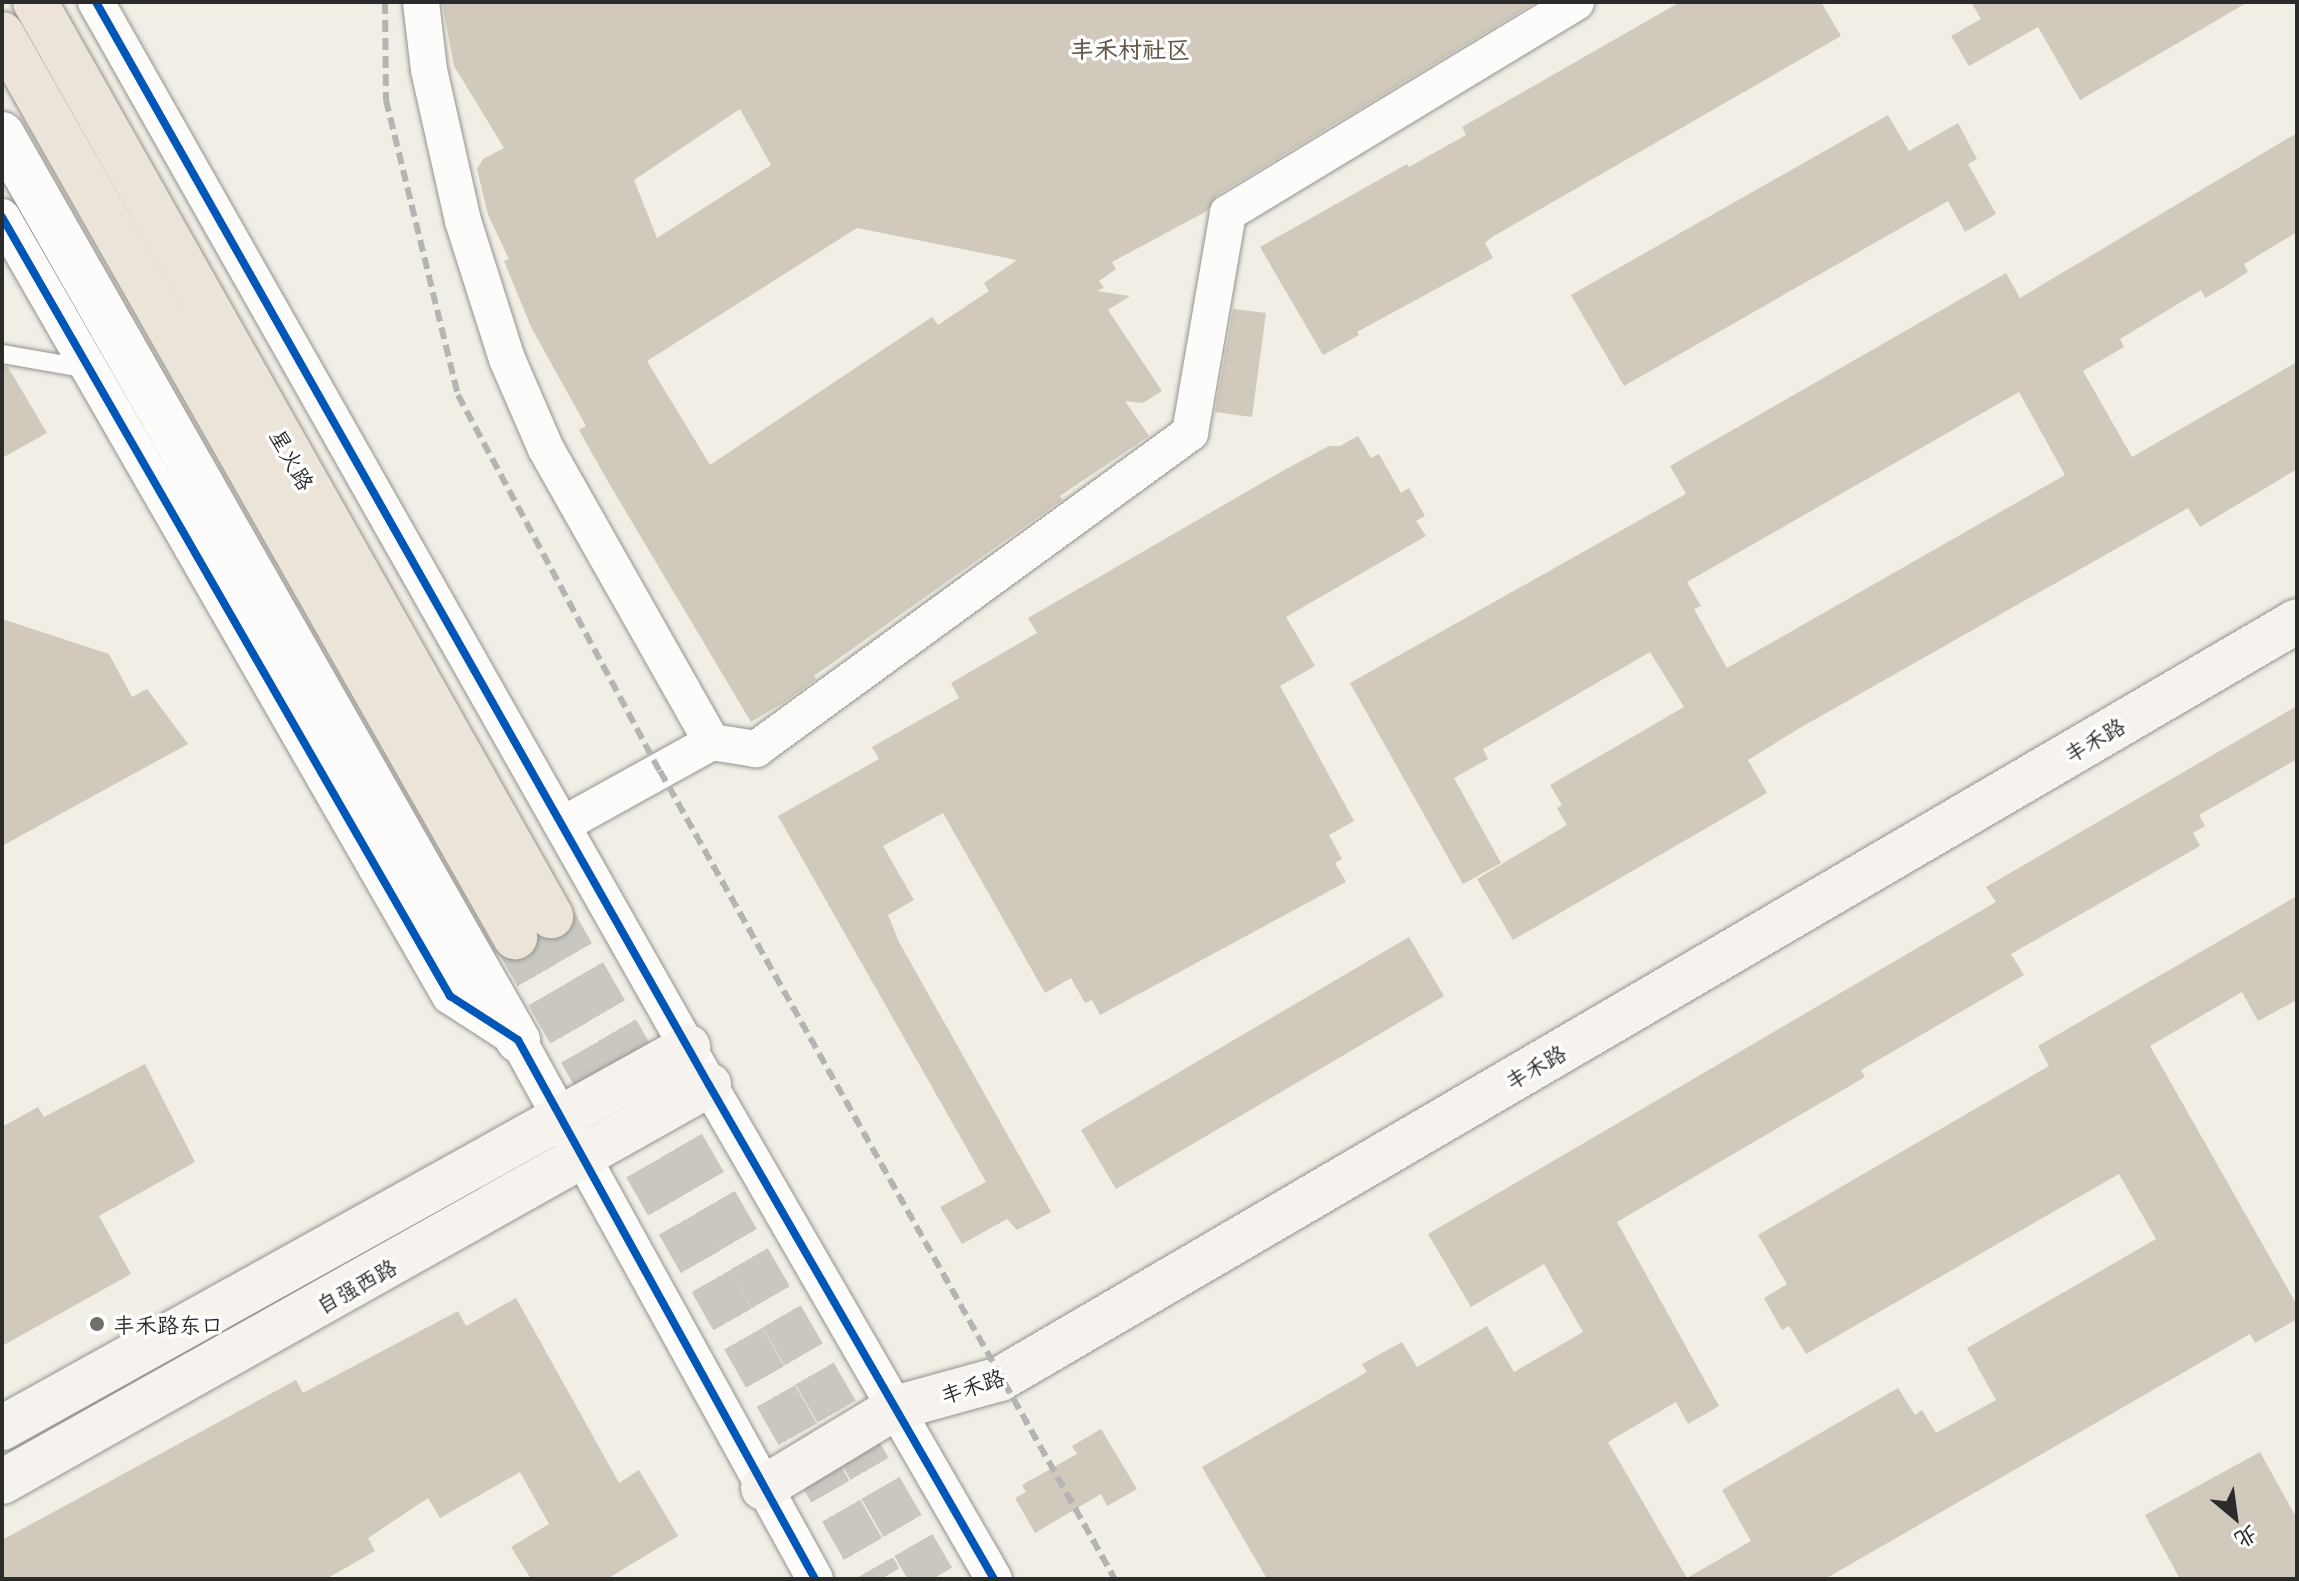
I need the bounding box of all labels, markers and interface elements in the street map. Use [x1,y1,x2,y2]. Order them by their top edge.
district label: 丰禾村社区 [1070,35,1190,63]
street label: 星火路 [265,424,321,494]
street label: 丰禾路 [2059,711,2129,767]
street label: 丰禾路 [1500,1038,1570,1094]
street label: 自强西路 [311,1252,401,1318]
place label: 丰禾路东口 [113,1311,223,1337]
marker: 丰禾路东口 [88,1315,106,1333]
street label: 丰禾路 [937,1362,1007,1408]
north arrow [2195,1477,2275,1557]
text: 北 [2229,1519,2265,1558]

